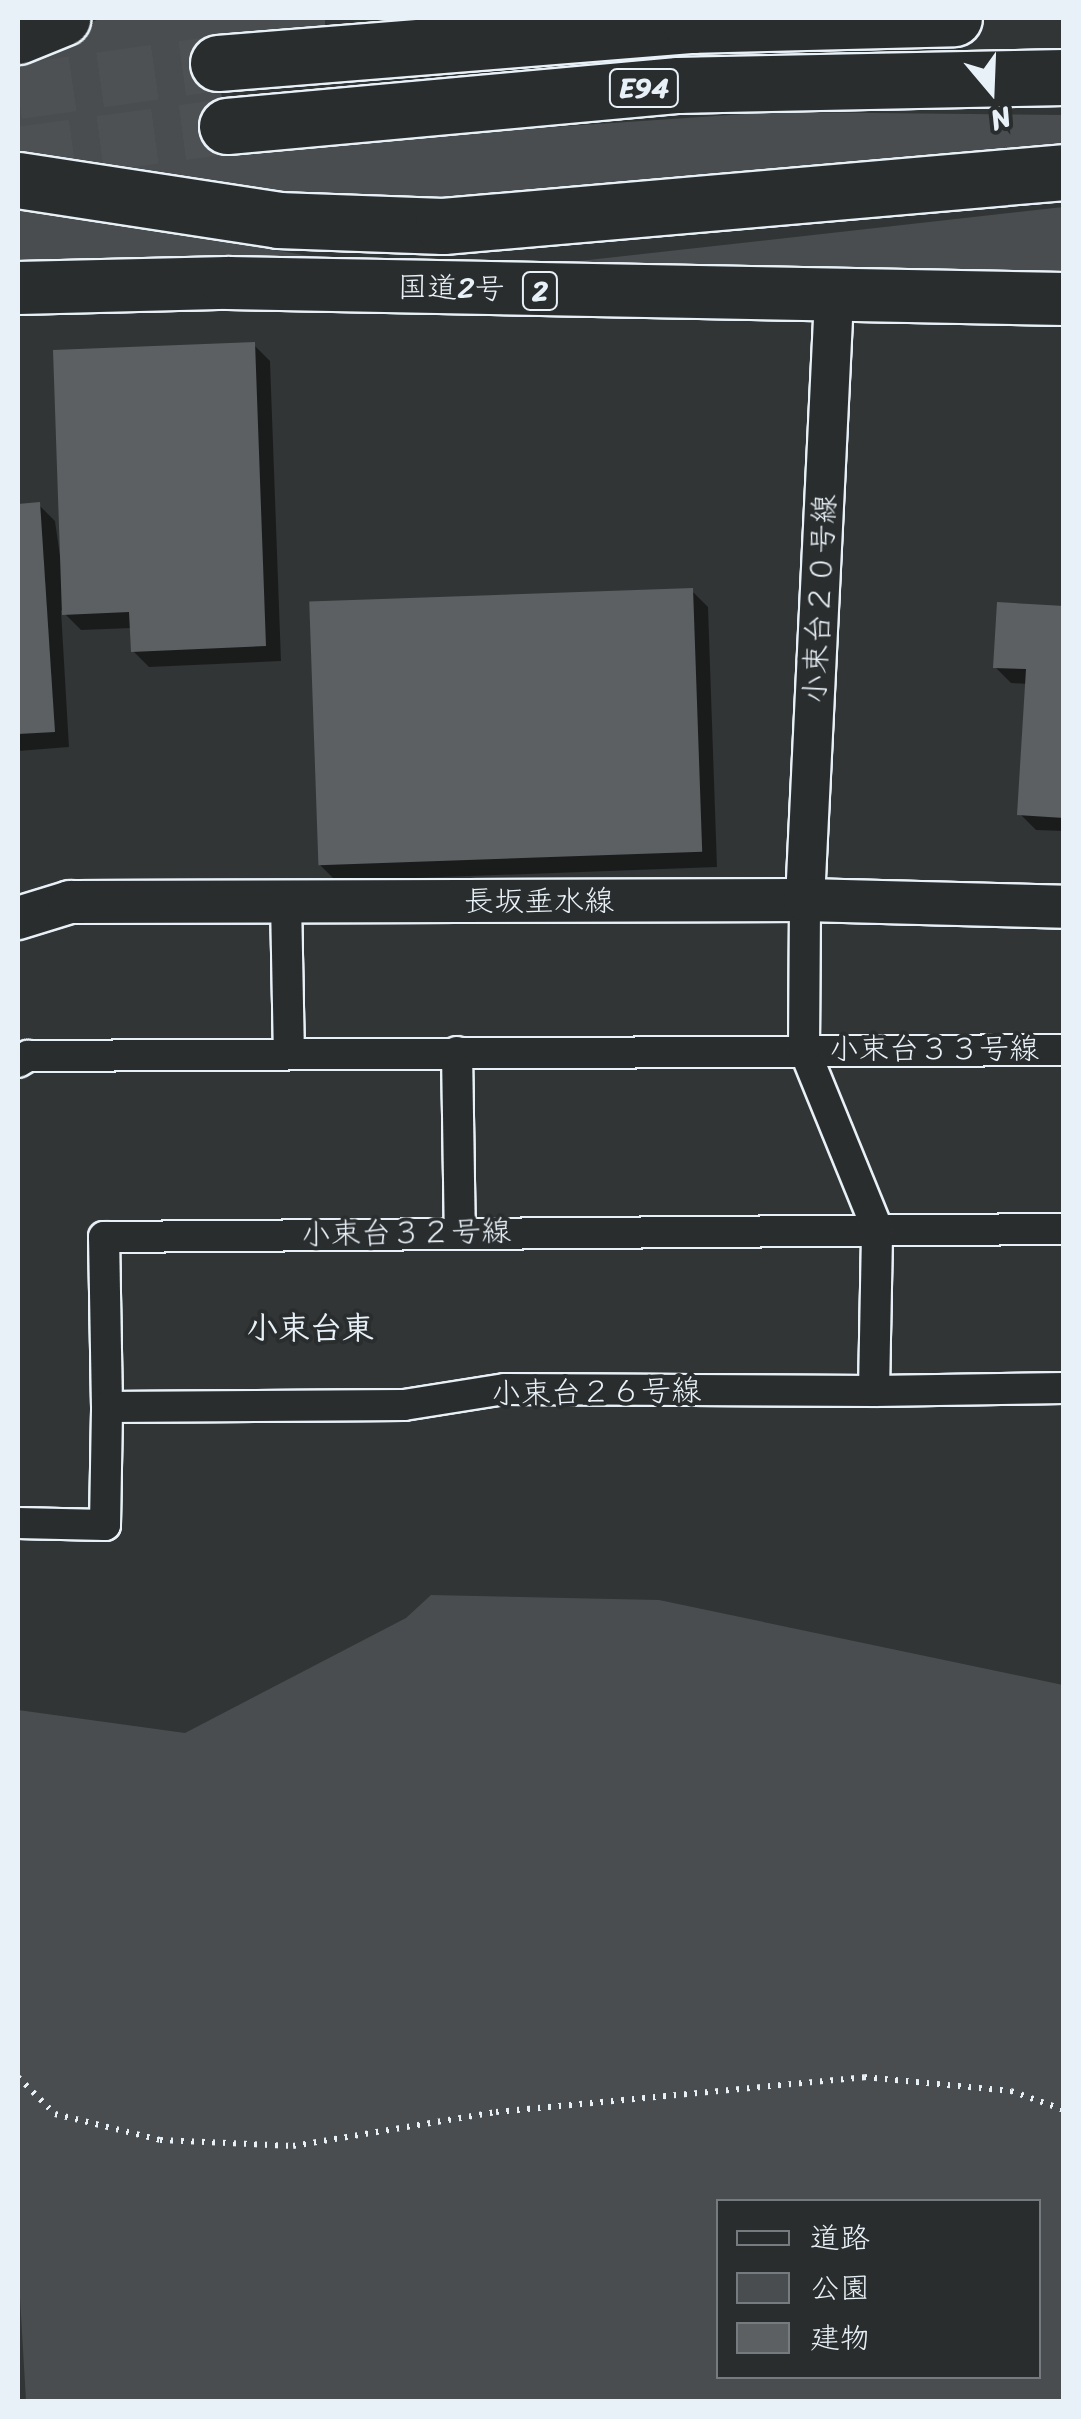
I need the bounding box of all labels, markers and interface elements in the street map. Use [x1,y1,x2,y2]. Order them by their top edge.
north arrow [941,40,1041,140]
road number: E94 [606,65,682,111]
text: N [984,93,1018,145]
road number: 2 [520,268,560,314]
street label: 国道2号 [397,269,505,307]
street label: 小束台２０号線 [797,493,843,705]
street label: 長坂垂水線 [464,883,614,919]
street label: 小束台３３号線 [829,1031,1039,1067]
street label: 小束台３２号線 [301,1213,511,1253]
district label: 小束台東 [246,1310,374,1348]
street label: 小束台２６号線 [491,1372,701,1412]
legend [716,2199,1041,2379]
text: 道路 [810,2211,870,2265]
text: 公園 [810,2261,870,2315]
text: 建物 [810,2311,870,2365]

